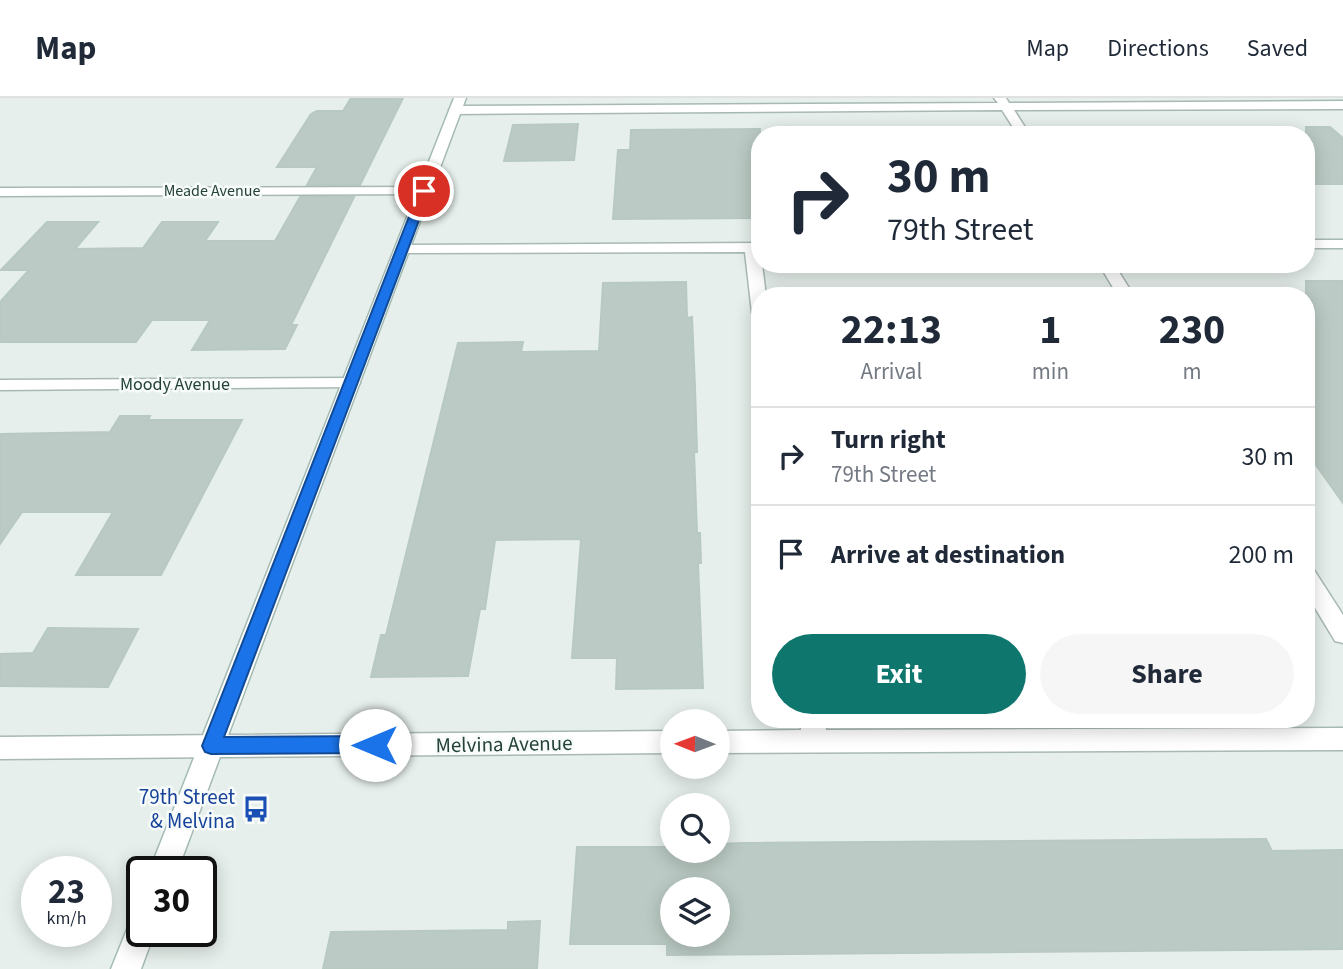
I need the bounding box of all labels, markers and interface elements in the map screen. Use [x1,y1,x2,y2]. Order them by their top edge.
text: Map [35,25,96,72]
text: Map [1026,31,1069,66]
text: Directions [1107,31,1209,66]
text: Saved [1247,31,1308,66]
text: 30 m [887,142,991,212]
icon: right [772,154,863,245]
pin [394,161,454,221]
icon: arrive [405,172,443,210]
street label: Meade Avenue [164,180,260,202]
text: 79th Street [887,207,1034,253]
text: 22:13 [841,300,942,360]
text: 1 [1039,300,1061,360]
text: 230 [1159,300,1225,360]
text: Arrival [860,355,922,388]
text: min [1032,355,1069,388]
text: m [1182,355,1202,388]
street label: Moody Avenue [120,372,230,397]
text: Turn right [831,421,946,458]
icon: right [772,437,810,475]
text: 30 m [1241,438,1294,475]
text: 79th Street [831,458,936,491]
icon: arrive [772,535,810,573]
text: Arrive at destination [831,536,1065,573]
text: 200 m [1228,536,1294,573]
button: Exit [772,634,1026,714]
button: Share [1040,634,1294,714]
position arrow [338,708,412,782]
north arrow [660,709,730,779]
map controls [660,709,730,947]
street label: Melvina Avenue [435,728,573,760]
place label: 79th Street & Melvina [139,782,235,836]
button: search [660,793,730,863]
bus stop icon: 79th Street & Melvina [241,794,271,824]
speed limit sign: 30 [126,856,217,947]
text: 23 [48,867,85,917]
button: layers [660,877,730,947]
text: km/h [47,906,86,931]

